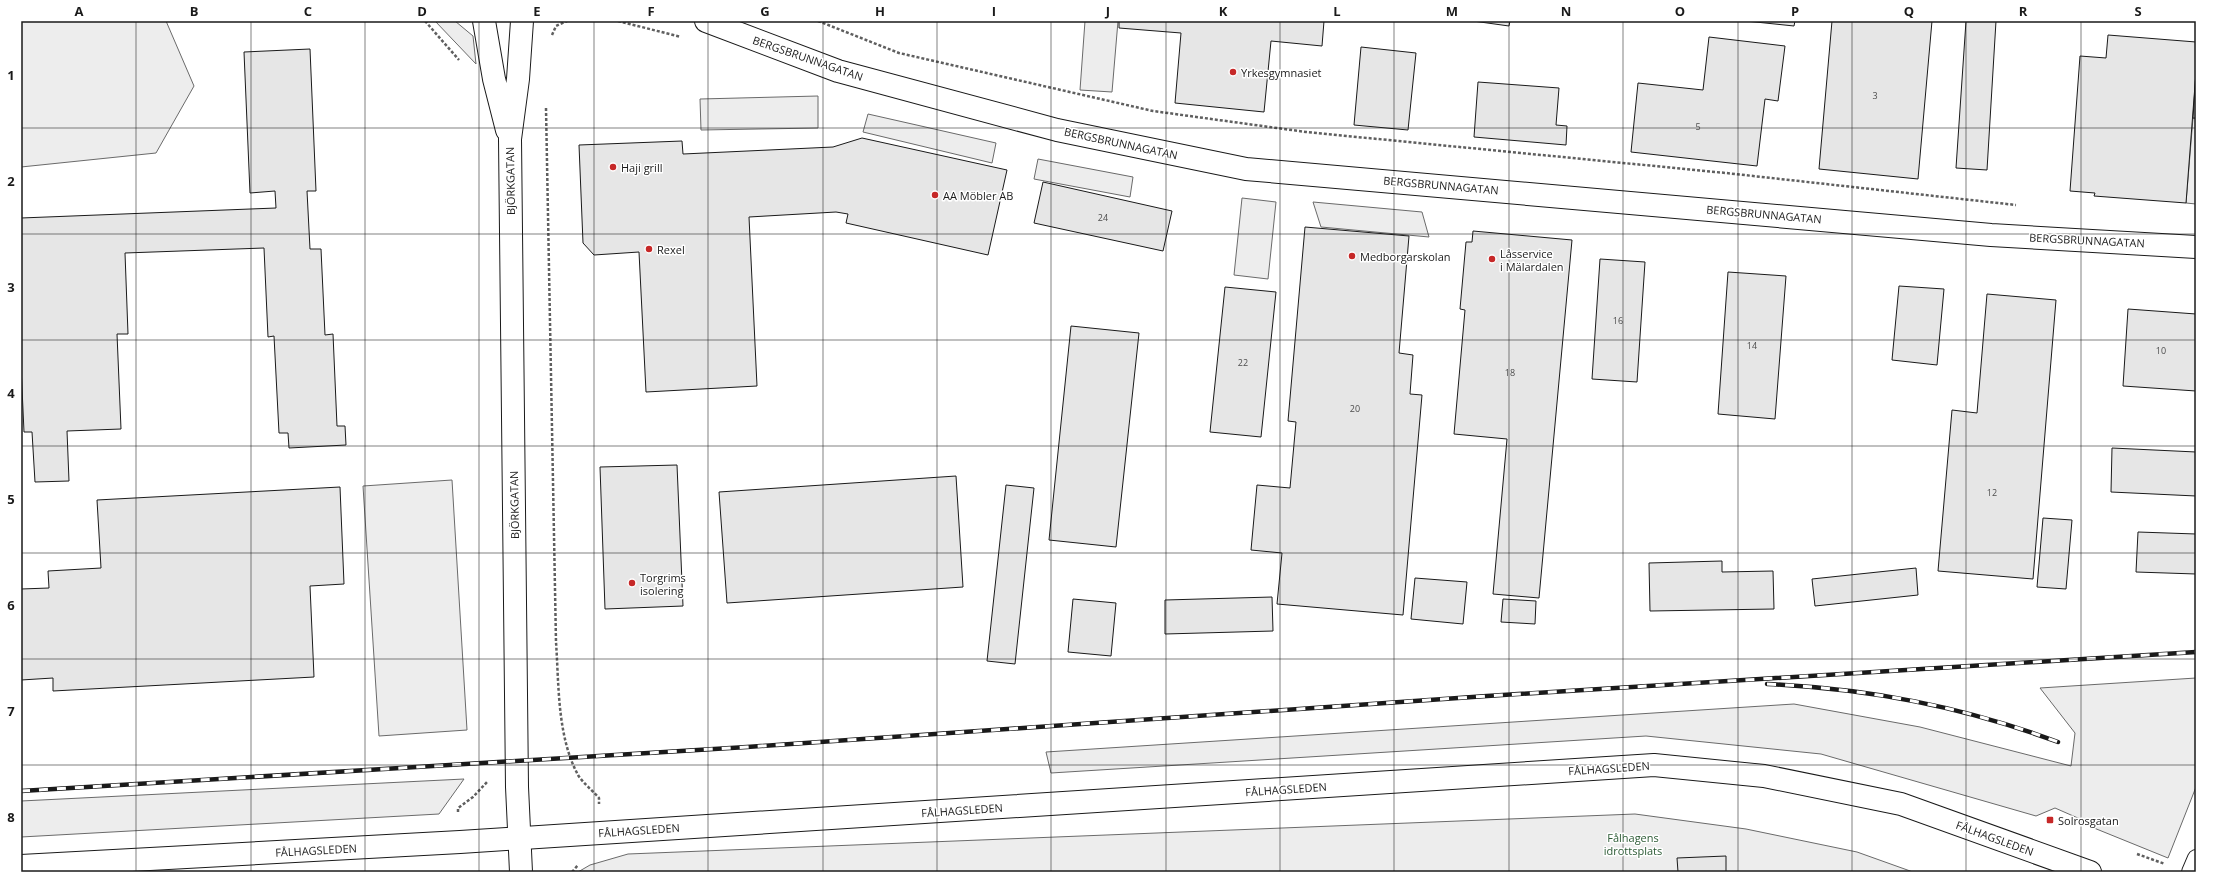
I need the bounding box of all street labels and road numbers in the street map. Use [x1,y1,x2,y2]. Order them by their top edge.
street label: BERGSBRUNNAGATAN [751,32,865,84]
street label: BERGSBRUNNAGATAN [1063,124,1179,162]
street label: BJÖRKGATAN [502,147,518,215]
street label: BERGSBRUNNAGATAN [1383,172,1499,198]
street label: BERGSBRUNNAGATAN [1706,201,1822,227]
street label: BERGSBRUNNAGATAN [2029,229,2145,251]
street label: BJÖRKGATAN [506,471,522,539]
street label: FÅLHAGSLEDEN [1568,758,1650,778]
street label: FÅLHAGSLEDEN [1245,779,1327,799]
street label: FÅLHAGSLEDEN [921,800,1003,820]
street label: FÅLHAGSLEDEN [1954,817,2036,859]
street label: FÅLHAGSLEDEN [598,820,680,840]
street label: FÅLHAGSLEDEN [275,840,357,860]

